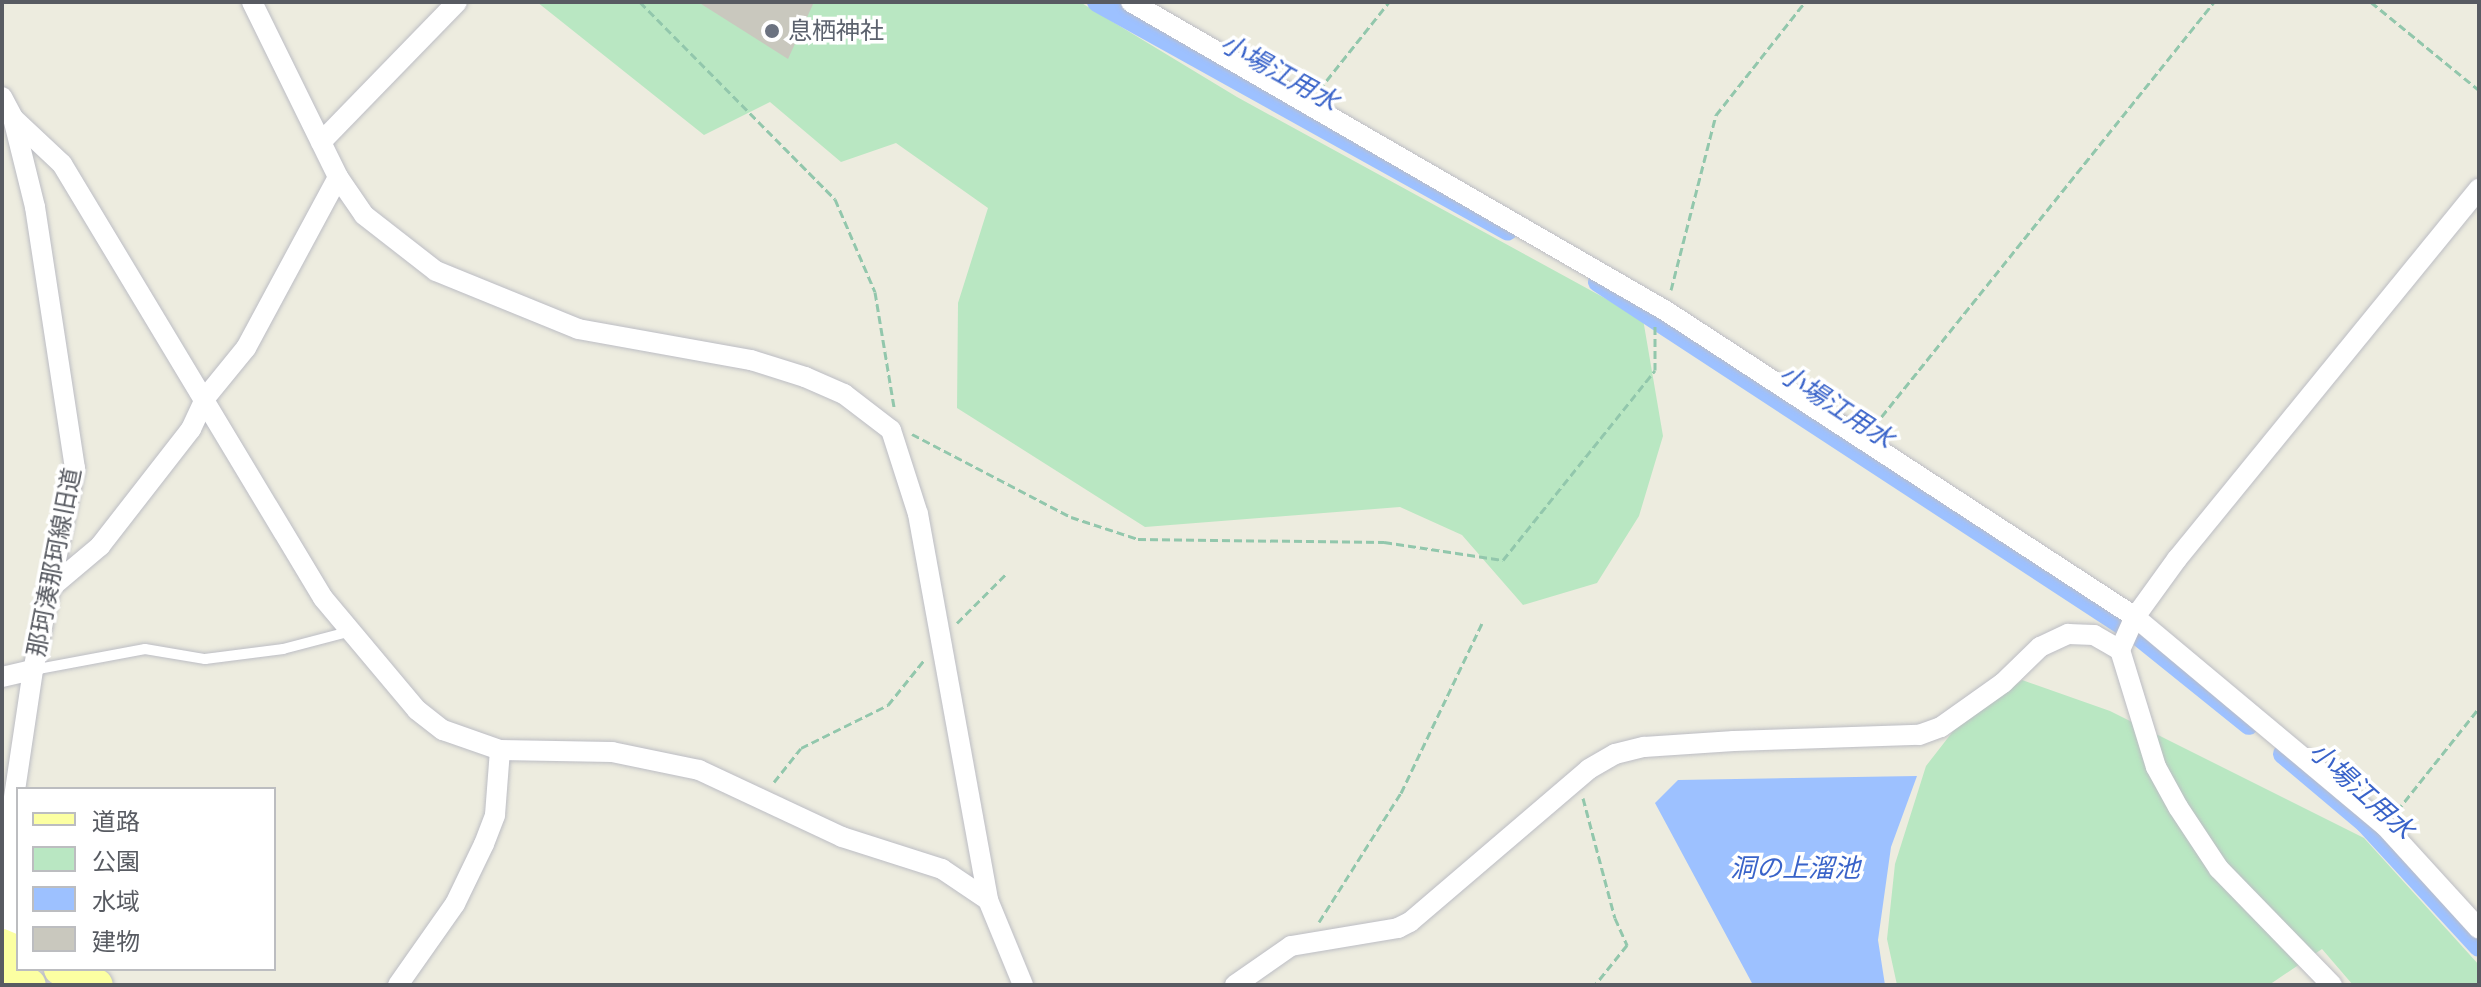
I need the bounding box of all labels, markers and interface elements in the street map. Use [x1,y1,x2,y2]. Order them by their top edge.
place label: 息栖神社 [788,17,884,45]
marker: 息栖神社 [763,22,781,40]
water label: 小場江用水 [1215,28,1343,118]
water label: 小場江用水 [1773,359,1899,455]
street label: 那珂湊那珂線旧道 [22,465,86,659]
water label: 小場江用水 [2302,736,2420,846]
legend [16,787,276,971]
text: 道路 [92,806,140,837]
text: 公園 [92,846,140,877]
water label: 洞の上溜池 [1730,853,1860,885]
text: 水域 [92,886,140,917]
text: 建物 [92,926,140,957]

